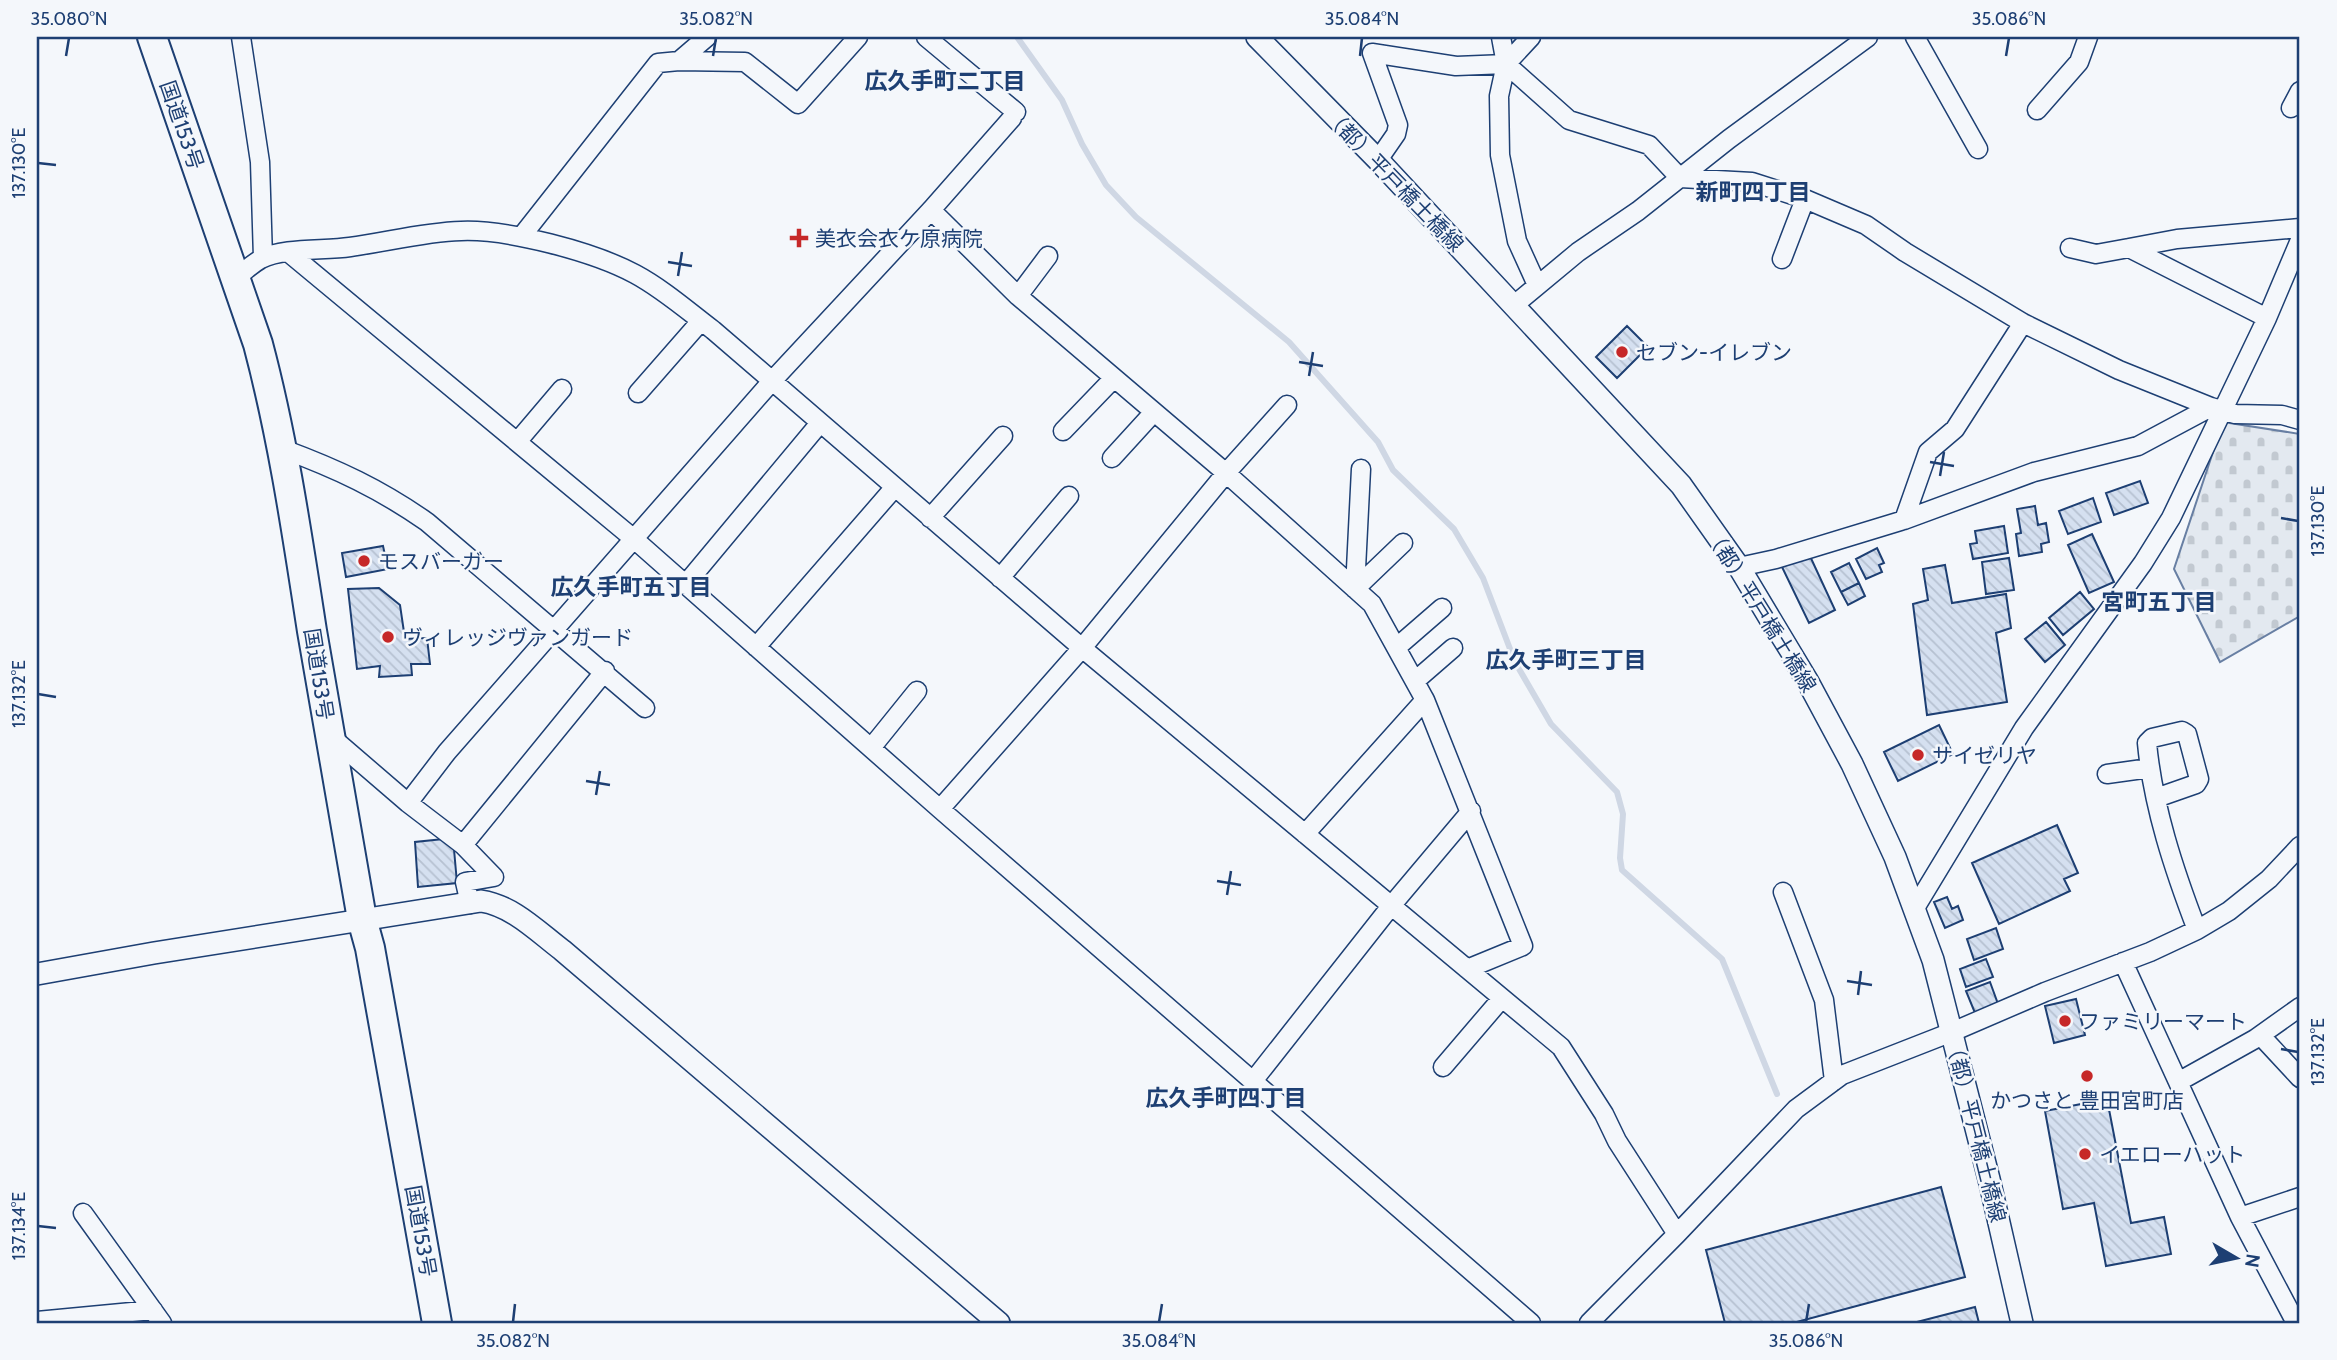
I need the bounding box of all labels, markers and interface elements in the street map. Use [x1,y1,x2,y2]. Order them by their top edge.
text: 35.080°N [31,8,107,30]
text: 35.082°N [679,8,753,30]
text: 35.084°N [1325,8,1399,30]
text: 35.086°N [1972,8,2046,30]
district label: 広久手町二丁目 [865,67,1026,95]
street label: 国道153号 [155,77,209,173]
street label: （都）平戸橋土橋線 [1319,103,1469,257]
text: 137.130°E [8,128,30,198]
district label: 新町四丁目 [1696,178,1811,206]
place label: 美衣会衣ケ原病院 [815,226,983,251]
marker: 美衣会衣ケ原病院 [789,228,809,248]
place label: セブン-イレブン [1636,340,1792,365]
marker: セブン-イレブン [1614,344,1630,360]
text: 137.130°E [2307,486,2329,556]
street label: （都）平戸橋土橋線 [1700,523,1822,697]
place label: モスバーガー [378,549,504,574]
marker: モスバーガー [356,553,372,569]
district label: 広久手町五丁目 [551,573,712,601]
district label: 宮町五丁目 [2102,588,2217,616]
place label: ヴィレッジヴァンガード [402,625,633,650]
street label: 国道153号 [299,626,339,722]
marker: ヴィレッジヴァンガード [380,629,396,645]
district label: 広久手町三丁目 [1486,646,1647,674]
text: 137.132°E [8,660,30,728]
place label: サイゼリヤ [1932,743,2037,768]
marker: サイゼリヤ [1910,747,1926,763]
place label: ファミリーマート [2079,1009,2247,1034]
marker: ファミリーマート [2057,1013,2073,1029]
text: 137.132°E [2307,1018,2329,1086]
street label: （都）平戸橋土橋線 [1941,1035,2011,1225]
marker: かつさと 豊田宮町店 [2079,1068,2095,1084]
district label: 広久手町四丁目 [1146,1084,1307,1112]
place label: かつさと 豊田宮町店 [1990,1088,2184,1113]
place label: イエローハット [2099,1142,2245,1167]
marker: イエローハット [2077,1146,2093,1162]
street label: 国道153号 [401,1183,441,1279]
text: 137.134°E [8,1192,30,1260]
north arrow [2200,1224,2270,1294]
text: N [2240,1252,2265,1269]
text: 35.082°N [476,1330,550,1352]
text: 35.084°N [1122,1330,1196,1352]
text: 35.086°N [1769,1330,1843,1352]

